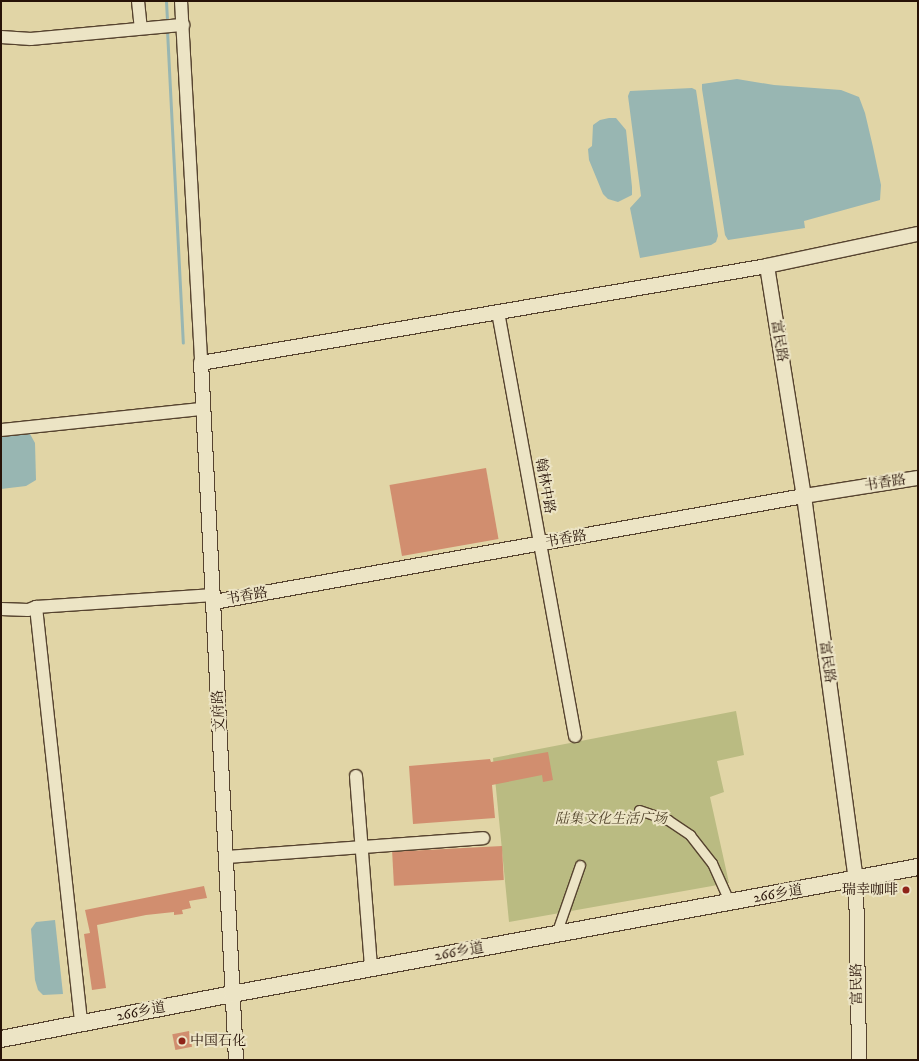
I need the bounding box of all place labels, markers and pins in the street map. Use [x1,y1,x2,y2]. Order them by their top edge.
place label: 瑞幸咖啡 [842,882,898,898]
marker: 瑞幸咖啡 [901,885,911,895]
place label: 中国石化 [190,1033,246,1049]
marker: 中国石化 [177,1036,187,1046]

